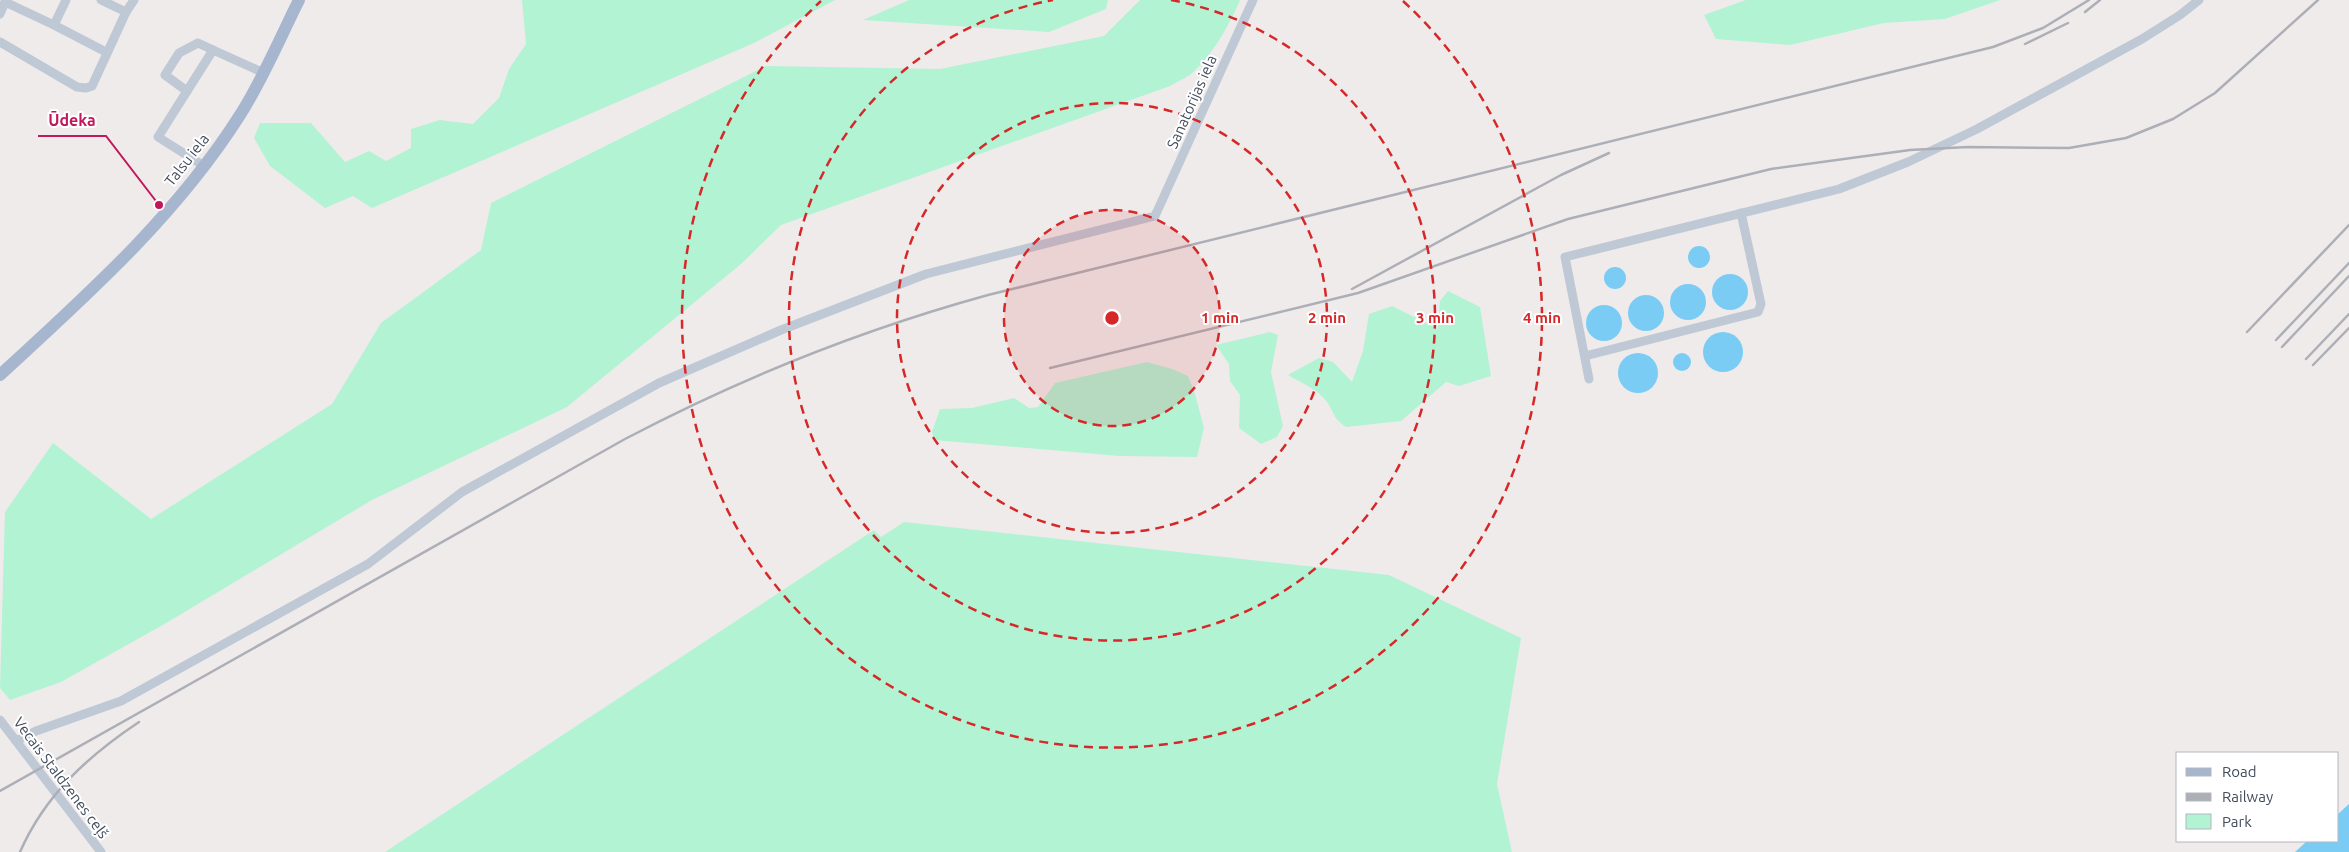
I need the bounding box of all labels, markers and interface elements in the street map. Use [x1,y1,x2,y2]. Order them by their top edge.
street label: Sanatorijas iela [1163,52,1220,151]
callout: Ūdeka [38,105,106,136]
text: Ūdeka [48,111,96,129]
street label: Talsu iela [161,130,212,189]
centre of rings [1103,309,1121,327]
text: 1 min [1201,309,1239,326]
text: 2 min [1308,309,1346,326]
text: 3 min [1416,309,1454,326]
text: 4 min [1523,309,1561,326]
street label: Vecais Staldzenes ceļš [10,714,112,842]
legend [2176,752,2339,842]
text: Road [2222,763,2257,780]
text: Railway [2222,788,2273,805]
text: Park [2222,813,2252,830]

